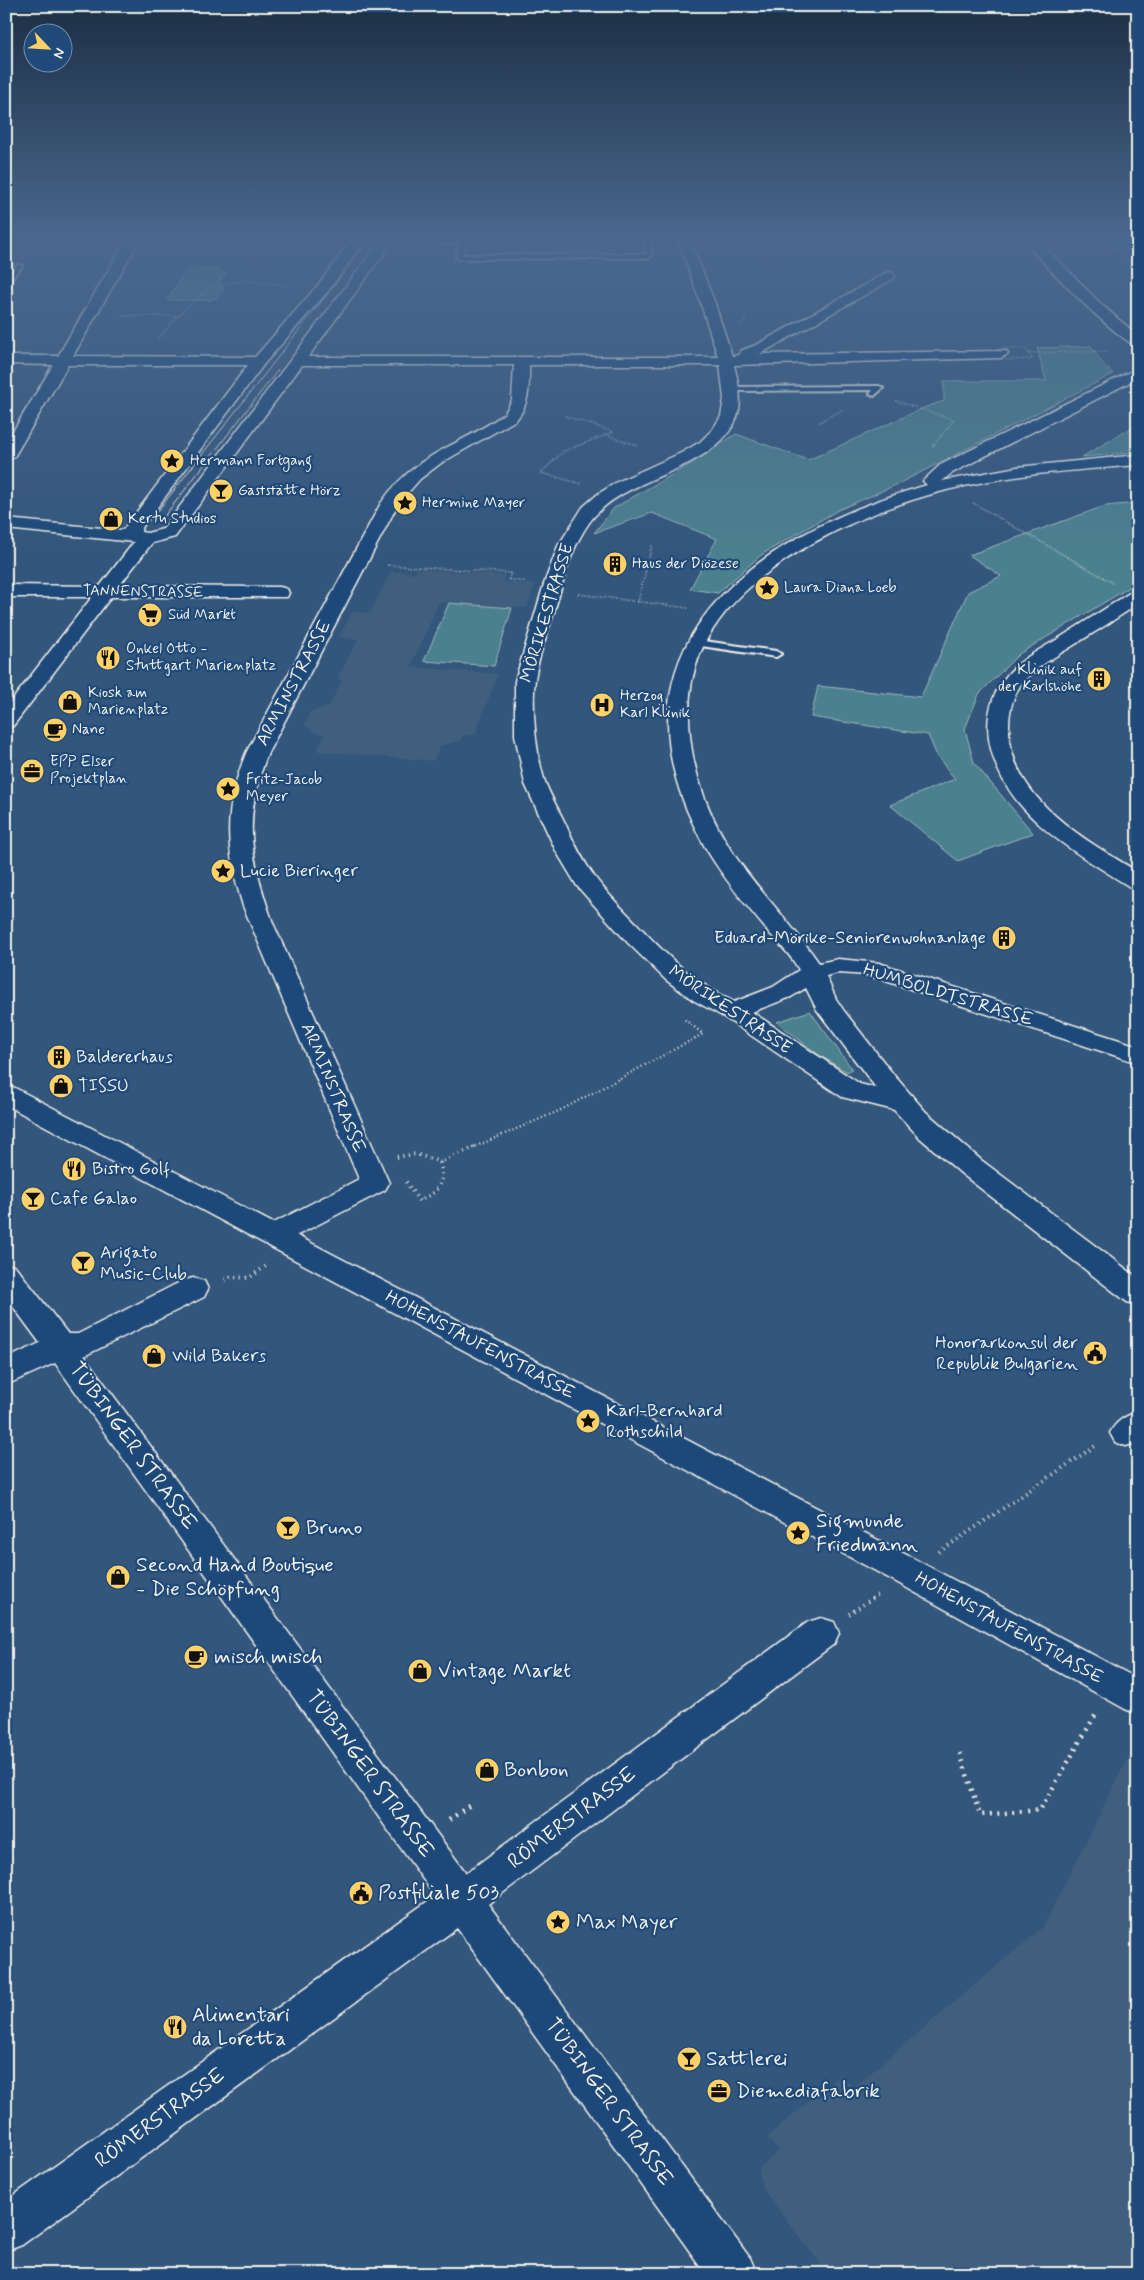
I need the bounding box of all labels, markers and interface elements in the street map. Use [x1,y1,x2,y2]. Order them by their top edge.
north arrow [22,22,72,72]
text: N [49,45,69,61]
place icon: Hermann Fortgang [159,448,185,474]
place label: Hermann Fortgang [190,451,312,472]
bar icon: Gaststätte Hörz [208,478,234,504]
place label: Gaststätte Hörz [238,481,341,501]
place icon: Hermine Mayer [392,490,418,516]
place label: Hermine Mayer [422,493,525,513]
shop icon: Kertu Studios [98,506,124,532]
place label: Kertu Studios [128,509,217,529]
street label: MÖRIKESTRASSE [514,541,580,685]
building icon: Haus der Diözese [602,551,628,577]
place label: Haus der Diözese [632,554,739,574]
place icon: Laura Diana Loeb [754,575,780,601]
place label: Laura Diana Loeb [784,578,897,598]
street label: TANNENSTRASSE [83,581,204,603]
supermarket icon: Süd Markt [137,602,163,628]
place label: Süd Markt [168,605,236,625]
street label: ARMINSTRASSE [251,616,337,750]
place label: Onkel Otto - Stuttgart Marienplatz [126,639,276,676]
restaurant icon: Onkel Otto - Stuttgart Marienplatz [95,645,121,671]
place label: Klinik auf der Karlshöhe [998,660,1082,697]
building icon: Klinik auf der Karlshöhe [1086,666,1112,692]
place label: Kiosk am Marienplatz [88,683,168,720]
place label: Herzog Karl Klinik [620,686,691,723]
shop icon: Kiosk am Marienplatz [57,689,83,715]
hospital icon: Herzog Karl Klinik [589,692,615,718]
cafe icon: Nane [42,717,68,743]
place label: Nane [72,720,105,740]
place label: EPP Elser Projektplan [50,752,128,789]
office icon: EPP Elser Projektplan [19,758,45,784]
place label: Fritz-Jacob Meyer [246,770,322,807]
place icon: Fritz-Jacob Meyer [215,776,241,802]
place icon: Lucie Bieringer [210,858,236,884]
place label: Lucie Bieringer [240,859,358,883]
building icon: Eduard-Mörike-Seniorenwohnanlage [991,925,1017,951]
place label: Eduard-Mörike-Seniorenwohnanlage [714,926,986,950]
street label: HUMBOLDTSTRASSE [860,958,1036,1032]
street label: MÖRIKESTRASSE [664,960,796,1060]
street label: ARMINSTRASSE [295,1019,371,1157]
building icon: Baldererhaus [46,1044,72,1070]
place label: Baldererhaus [76,1045,173,1069]
shop icon: TISSU [48,1073,74,1099]
place label: TISSU [78,1074,129,1098]
restaurant icon: Bistro Golf [61,1156,87,1182]
place label: Bistro Golf [92,1157,170,1181]
bar icon: Cafe Galao [20,1186,46,1212]
place label: Cafe Galao [50,1187,137,1211]
place label: Arigato Music-Club [100,1241,187,1286]
bar icon: Arigato Music-Club [70,1250,96,1276]
street label: HOHENSTAUFENSTRASSE [381,1285,579,1405]
place label: Honorarkonsul der Republik Bulgarien [935,1331,1078,1376]
public building icon: Honorarkonsul der Republik Bulgarien [1082,1340,1108,1366]
shop icon: Wild Bakers [141,1343,167,1369]
place label: Wild Bakers [172,1344,266,1368]
street label: TÜBINGER STRASSE [62,1356,204,1536]
place label: Karl-Bernhard Rothschild [606,1399,723,1444]
place icon: Karl-Bernhard Rothschild [575,1408,601,1434]
place label: Sigmunde Friedmann [816,1507,918,1559]
place label: Bruno [306,1514,362,1542]
bar icon: Bruno [275,1515,301,1541]
place icon: Sigmunde Friedmann [785,1520,811,1546]
place label: Second Hand Boutique - Die Schöpfung [136,1551,334,1603]
shop icon: Second Hand Boutique - Die Schöpfung [105,1564,131,1590]
street label: HOHENSTAUFENSTRASSE [911,1566,1108,1690]
place label: misch misch [214,1643,323,1671]
cafe icon: misch misch [183,1644,209,1670]
place label: Vintage Markt [438,1657,571,1685]
shop icon: Vintage Markt [407,1658,433,1684]
street label: TÜBINGER STRASSE [299,1684,441,1864]
place label: Bonbon [504,1756,569,1784]
shop icon: Bonbon [474,1757,500,1783]
street label: RÖMERSTRASSE [502,1760,642,1876]
place label: Postfiliale 503 [378,1879,499,1907]
public building icon: Postfiliale 503 [348,1880,374,1906]
place label: Max Mayer [576,1908,678,1936]
place icon: Max Mayer [545,1909,571,1935]
place label: Alimentari da Loretta [192,2001,290,2053]
street label: TÜBINGER STRASSE [538,2012,680,2192]
restaurant icon: Alimentari da Loretta [162,2014,188,2040]
place label: Sattlerei [706,2045,787,2073]
bar icon: Sattlerei [676,2046,702,2072]
street label: RÖMERSTRASSE [89,2061,231,2175]
place label: Diemediafabrik [736,2077,880,2105]
office icon: Diemediafabrik [706,2078,732,2104]

